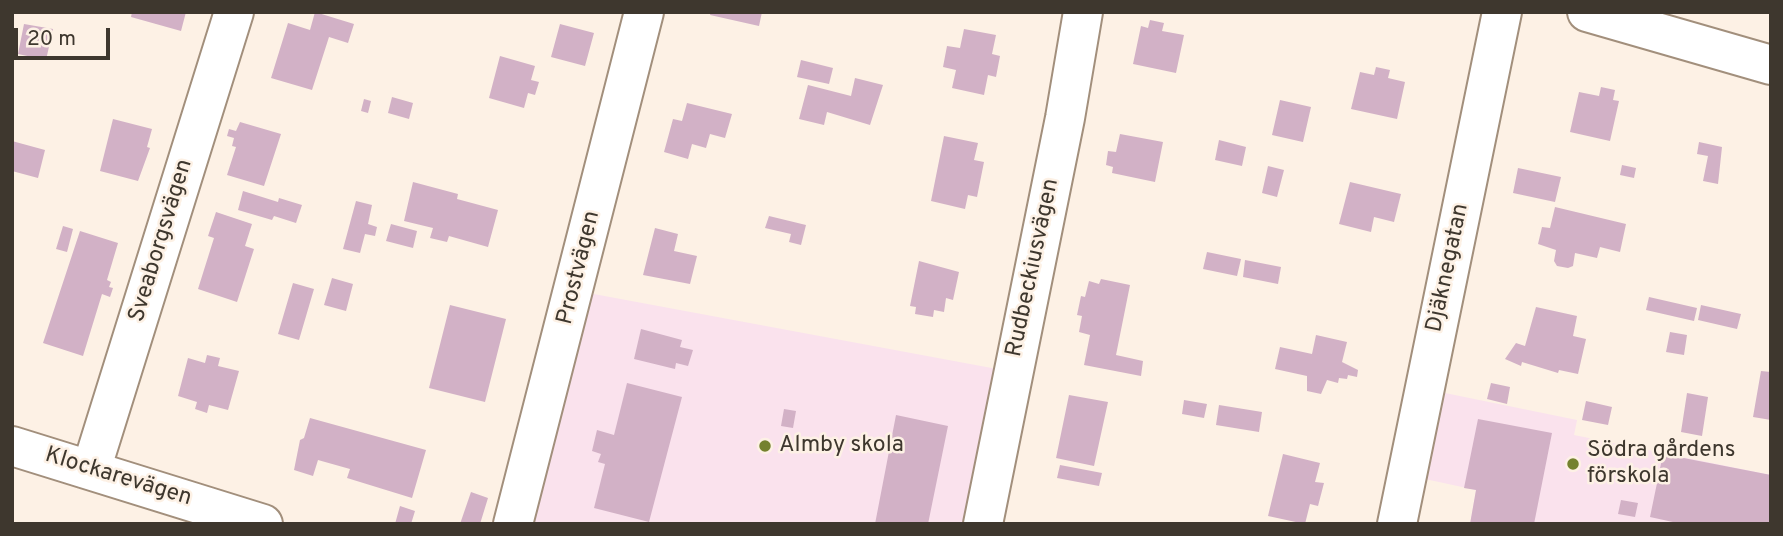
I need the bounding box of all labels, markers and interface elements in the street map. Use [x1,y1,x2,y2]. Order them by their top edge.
scale bar [18,14,114,58]
text: 20 m [27,26,76,53]
street label: Sveaborgsvägen [124,156,200,326]
street label: Rudbeckiusvägen [1002,176,1066,360]
street label: Djäknegatan [1422,201,1476,335]
street label: Prostvägen [553,208,607,328]
place label: Almby skola [779,432,904,460]
place label: Södra gårdens förskola [1587,437,1736,491]
marker: Almby skola [757,438,773,454]
street label: Klockarevägen [41,443,195,513]
marker: Södra gårdens förskola [1565,456,1581,472]

